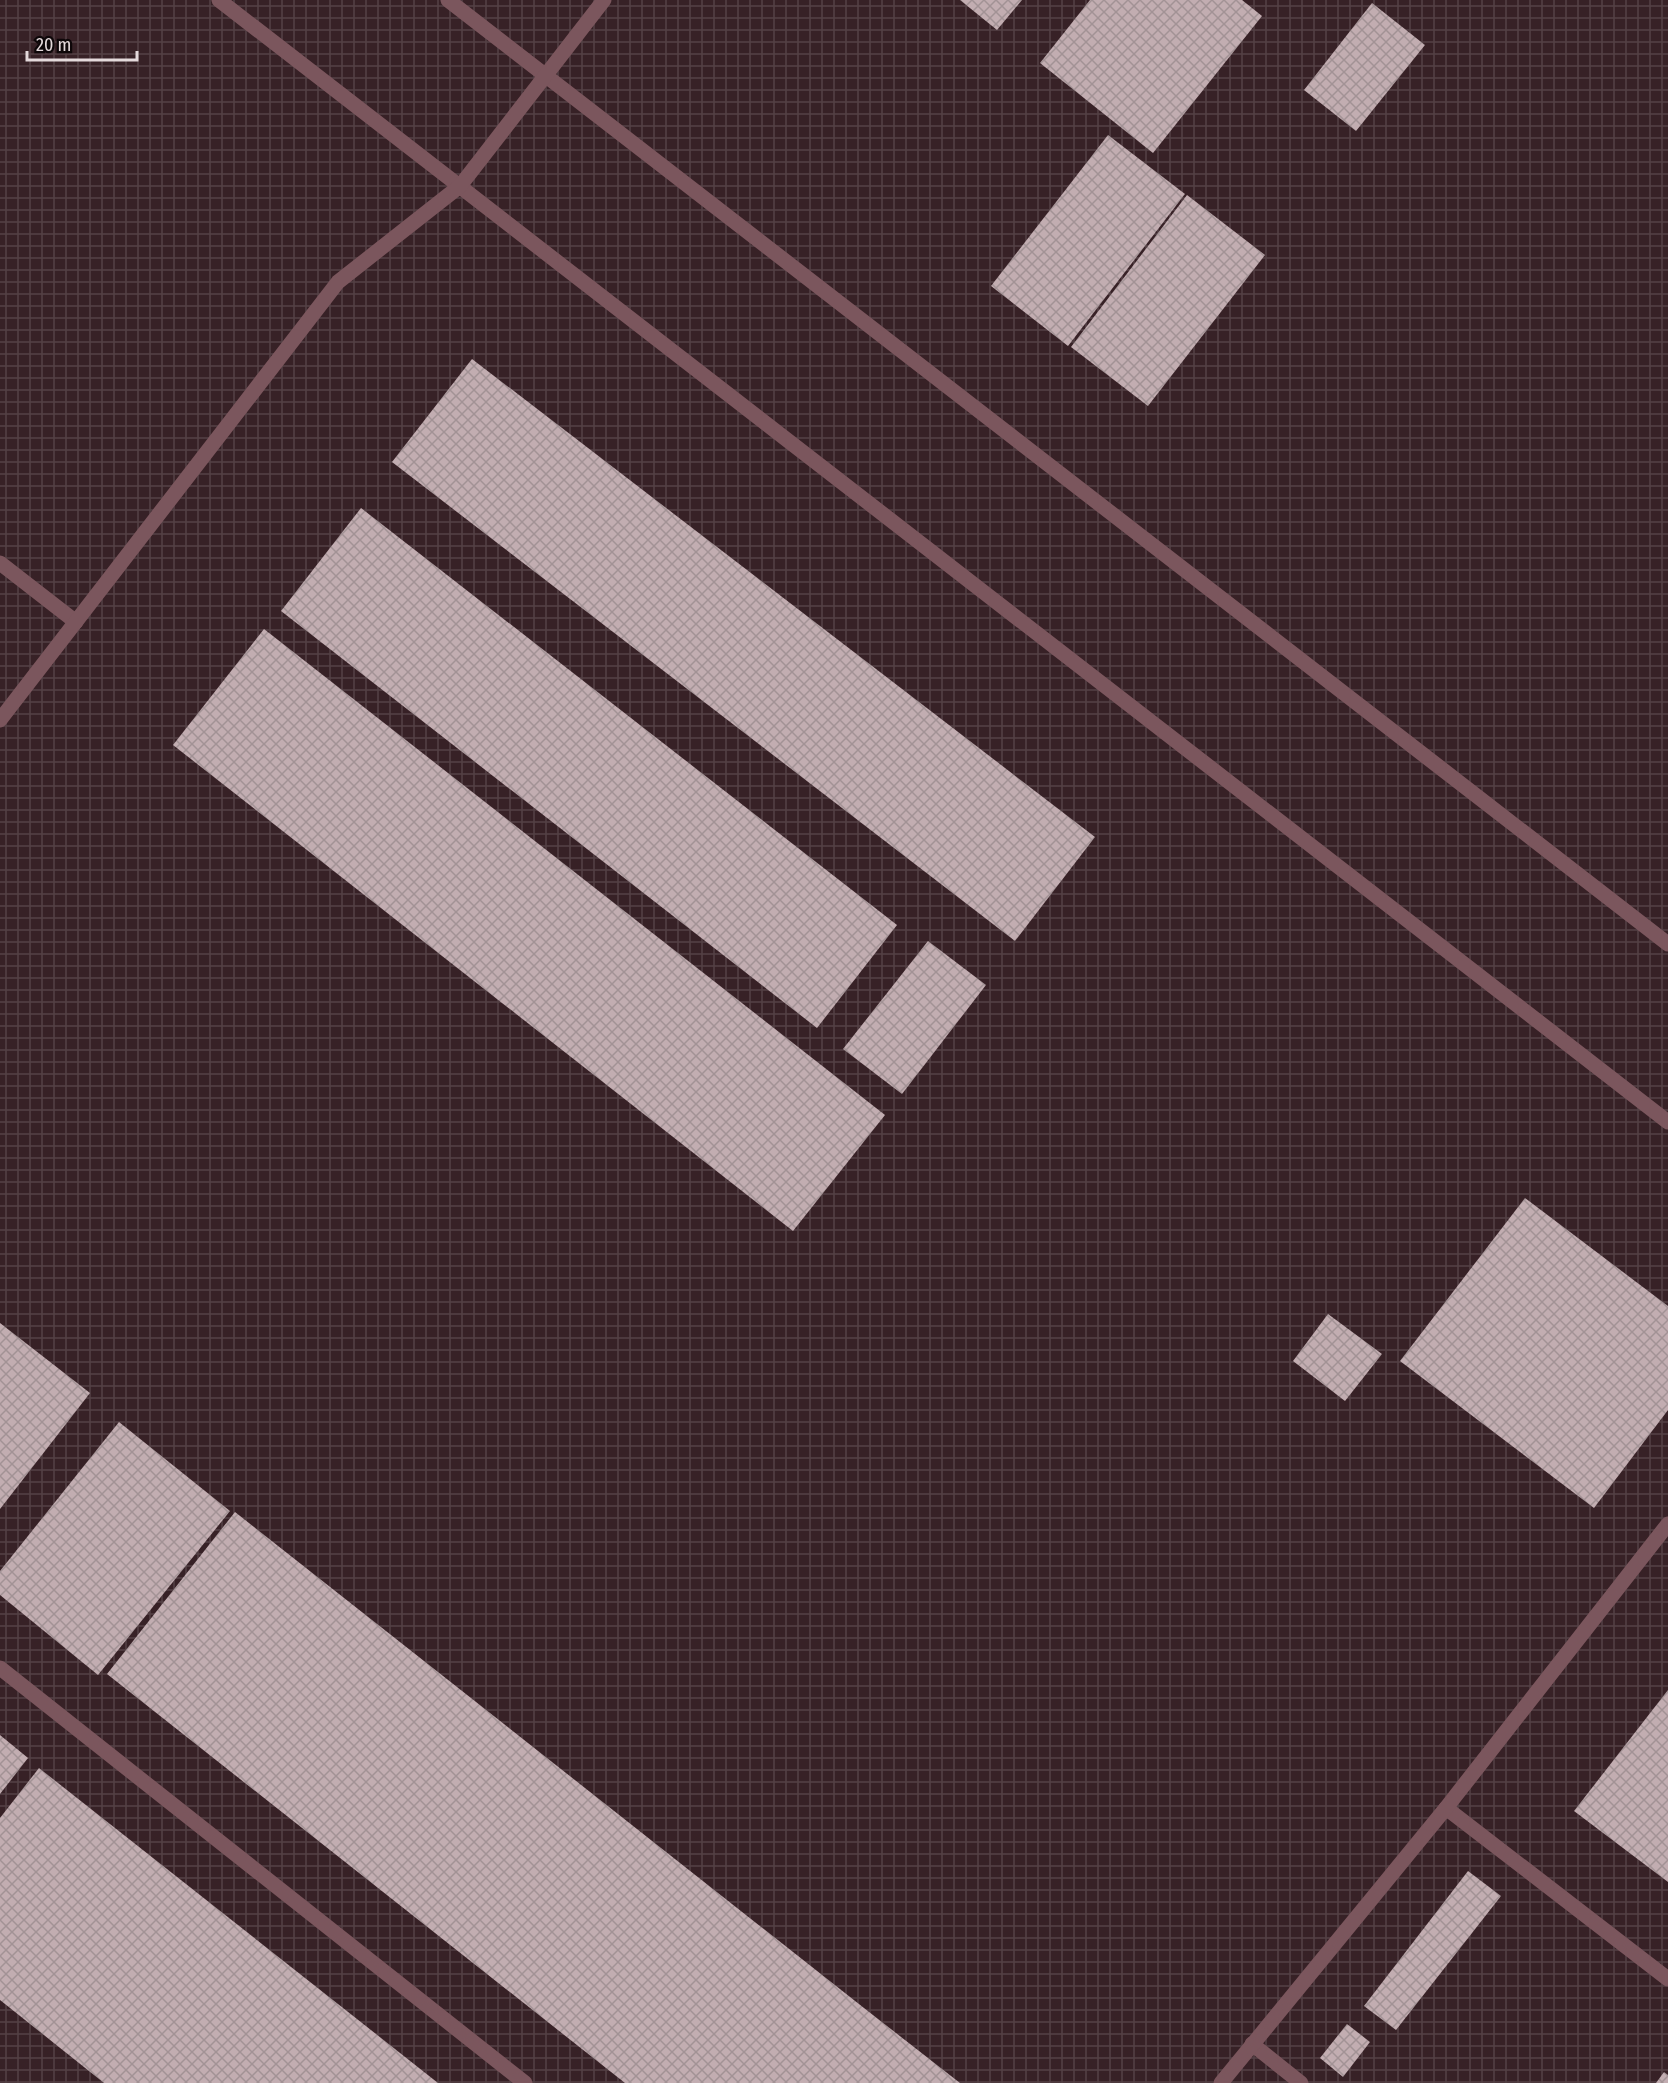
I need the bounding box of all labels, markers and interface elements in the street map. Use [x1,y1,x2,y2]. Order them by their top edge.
scale bar [27,24,136,62]
text: 20 m [36,34,71,56]

